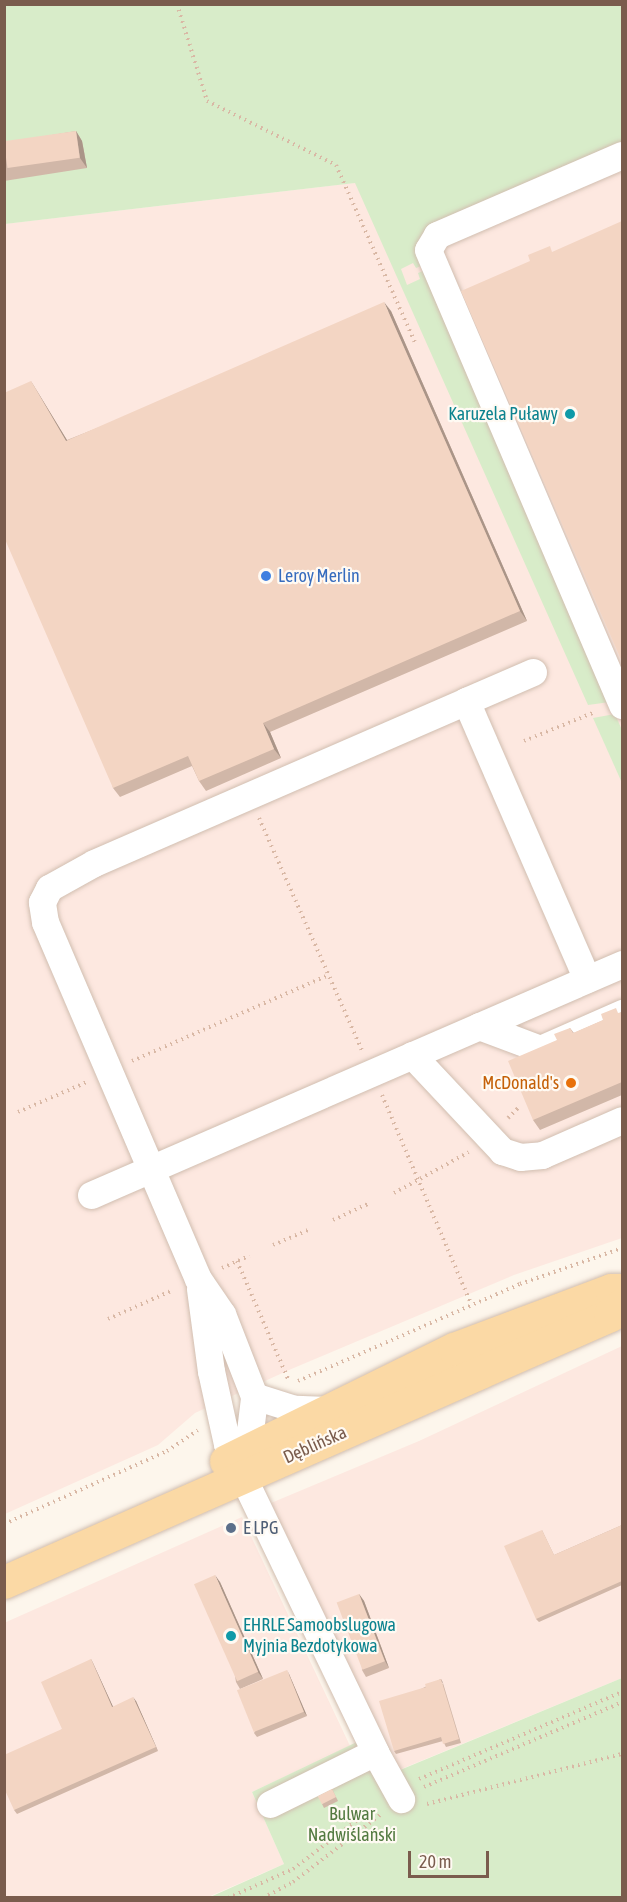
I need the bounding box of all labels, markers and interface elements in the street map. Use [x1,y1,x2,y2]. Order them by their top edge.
place label: Karuzela Puławy [448,403,558,425]
marker: Karuzela Puławy [563,407,577,421]
place label: Leroy Merlin [278,565,360,587]
marker: Leroy Merlin [259,569,273,583]
place label: McDonald's [482,1072,559,1094]
marker: McDonald's [564,1076,578,1090]
street label: Dęblińska [280,1421,350,1469]
place label: E LPG [243,1517,278,1539]
marker: E LPG [224,1521,238,1535]
place label: EHRLE Samoobslugowa Myjnia Bezdotykowa [243,1615,396,1658]
marker: EHRLE Samoobslugowa Myjnia Bezdotykowa [224,1629,238,1643]
park label: Bulwar Nadwiślański [308,1804,396,1846]
scale bar [411,1839,492,1877]
text: 20 m [419,1851,451,1872]

